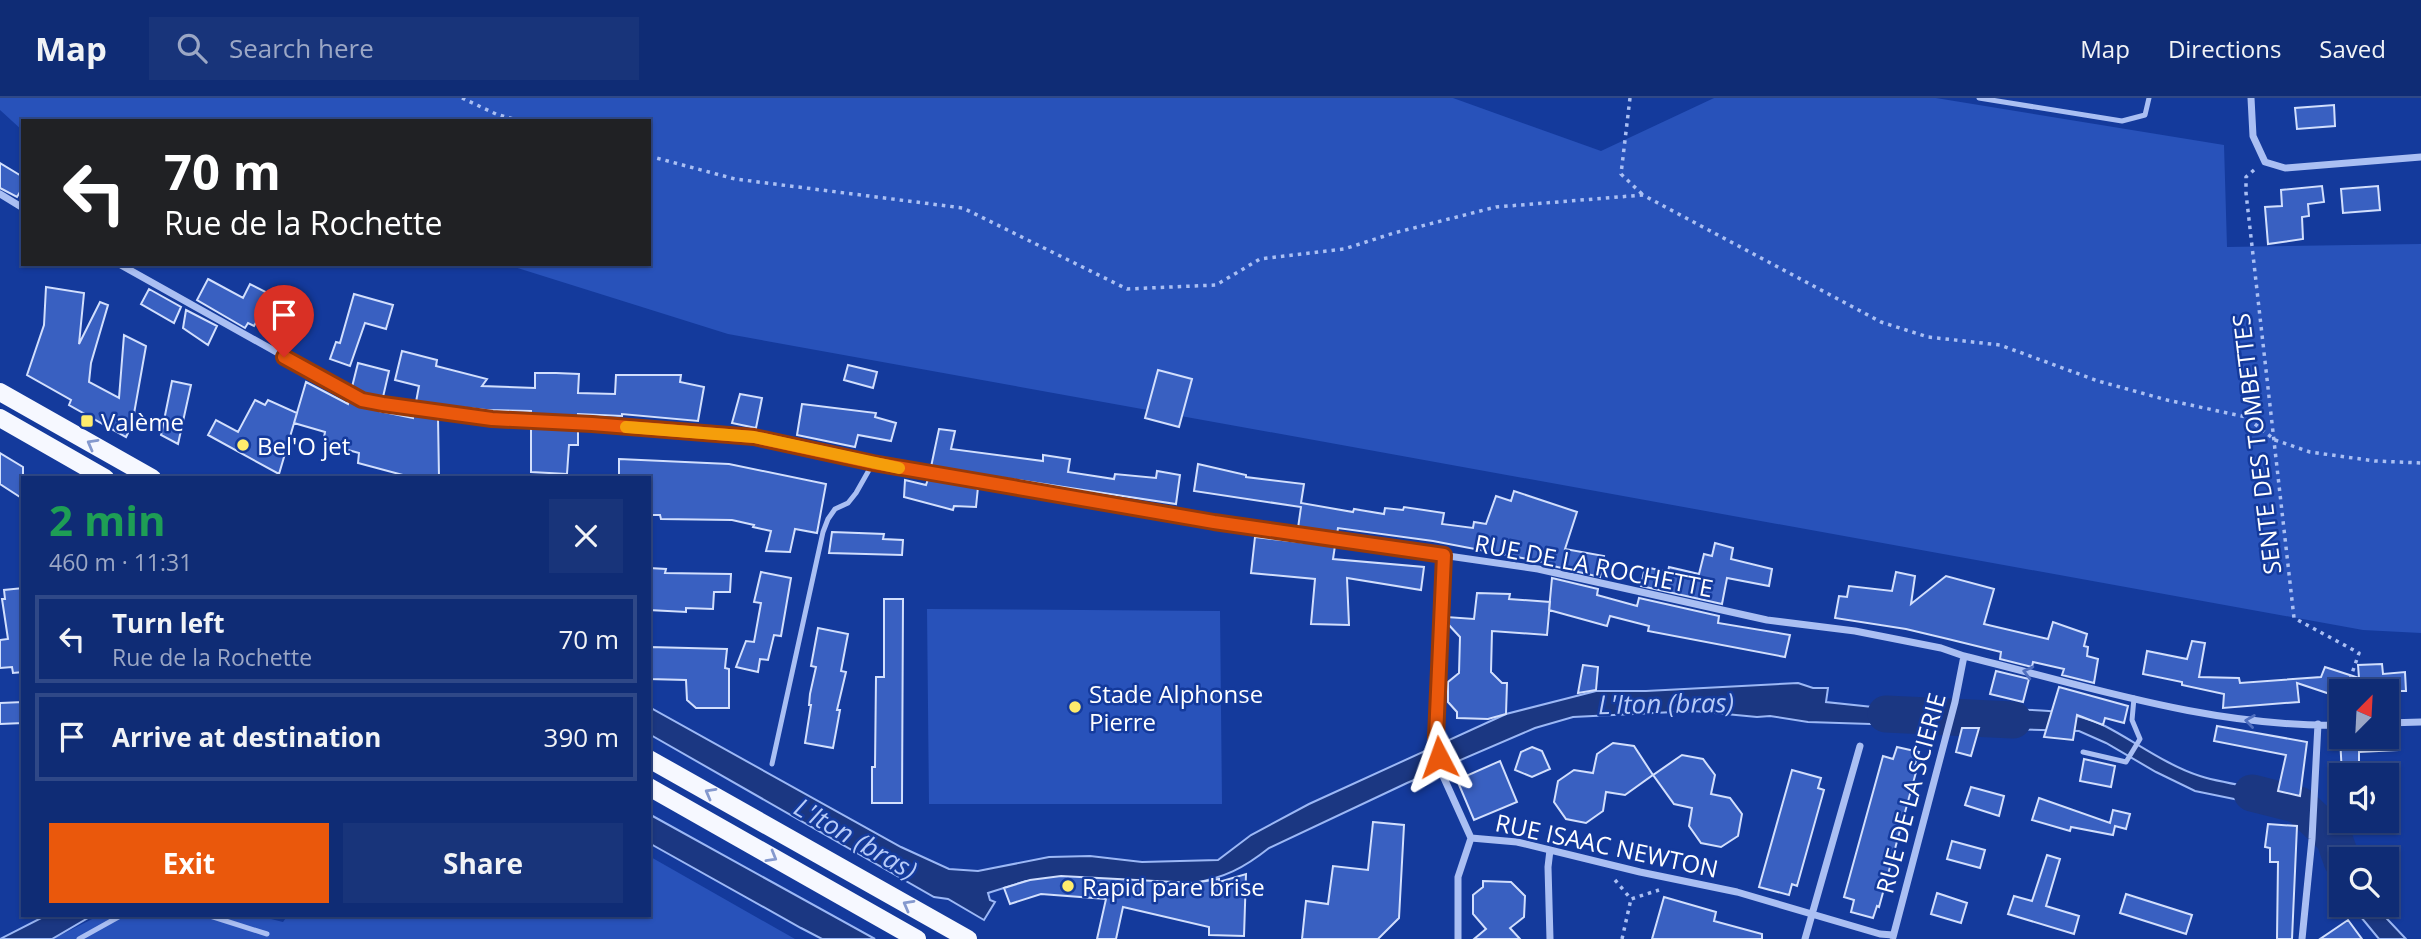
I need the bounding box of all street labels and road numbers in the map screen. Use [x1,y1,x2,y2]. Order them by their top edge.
street label: SENTE DES TOMBETTES [2224,312,2288,576]
street label: RUE DE LA ROCHETTE [1472,526,1716,604]
street label: RUE DE LA SCIERIE [1867,689,1953,897]
street label: RUE ISAAC NEWTON [1493,805,1721,885]

